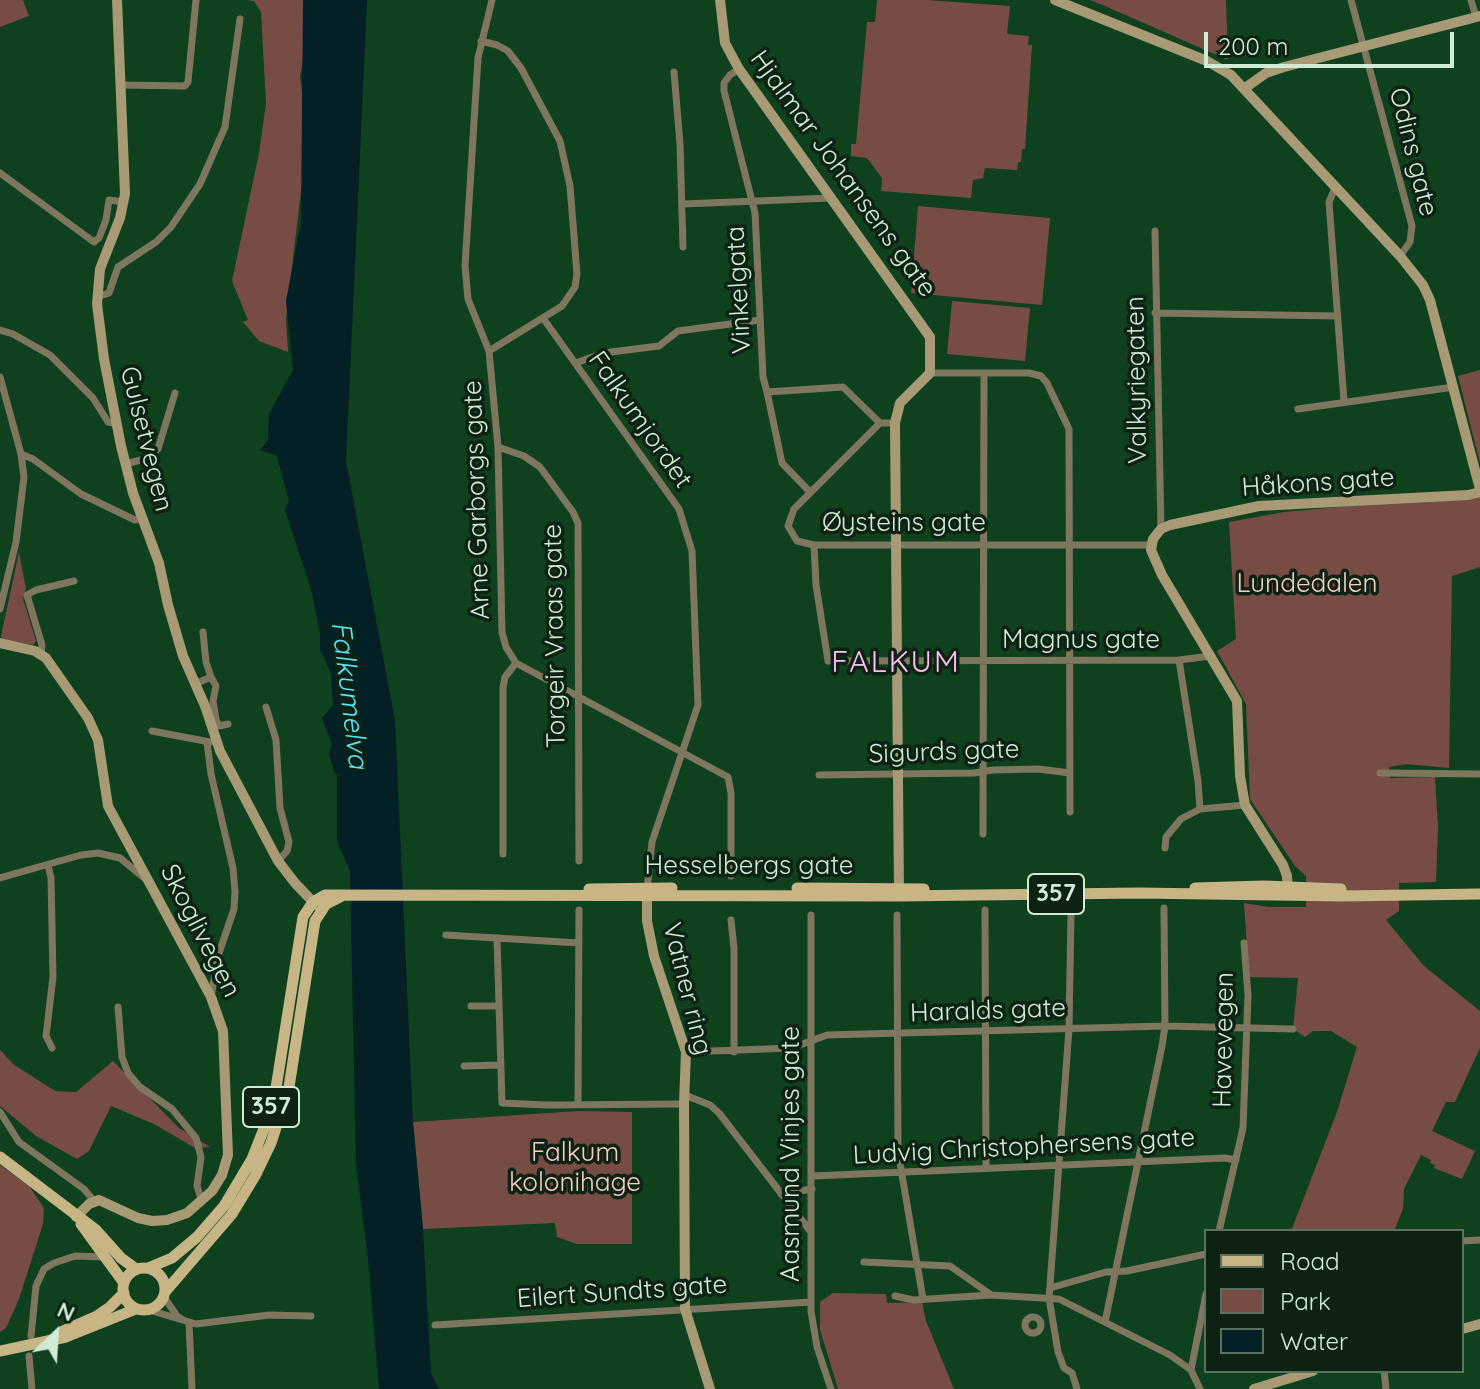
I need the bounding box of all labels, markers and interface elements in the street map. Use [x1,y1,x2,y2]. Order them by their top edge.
scale bar [1208,16,1458,66]
text: 200 m [1218,31,1288,61]
street label: Hjalmar Johansens gate [743,45,943,303]
street label: Odins gate [1382,85,1444,219]
street label: Vinkelgata [720,225,758,355]
street label: Valkyriegaten [1120,296,1154,464]
street label: Falkumjordet [581,346,699,494]
street label: Gulsetvegen [113,363,179,515]
street label: Arne Garborgs gate [457,380,497,620]
street label: Håkons gate [1241,462,1395,504]
street label: Øysteins gate [822,507,986,539]
street label: Torgeir Vraas gate [537,524,573,748]
park label: Lundedalen [1236,568,1378,600]
water label: Falkumelva [323,619,375,771]
street label: Magnus gate [1002,624,1160,656]
district label: FALKUM [831,645,961,681]
street label: Sigurds gate [868,734,1020,770]
street label: Hesselbergs gate [644,850,854,882]
street label: Skoglivegen [153,859,247,1003]
road number: 357 [1028,874,1084,914]
street label: Vatner ring [656,920,718,1058]
street label: Havevegen [1207,972,1241,1108]
street label: Haralds gate [910,993,1066,1029]
street label: Aasmund Vinjes gate [775,1026,807,1282]
road number: 357 [243,1087,299,1127]
street label: Ludvig Christophersens gate [852,1122,1196,1172]
park label: Falkum kolonihage [509,1137,641,1198]
legend [1204,1229,1464,1373]
text: Road [1280,1246,1340,1276]
street label: Eilert Sundts gate [516,1269,728,1315]
text: Park [1280,1286,1331,1316]
north arrow [16,1293,96,1373]
text: N [53,1295,79,1327]
text: Water [1280,1326,1348,1356]

